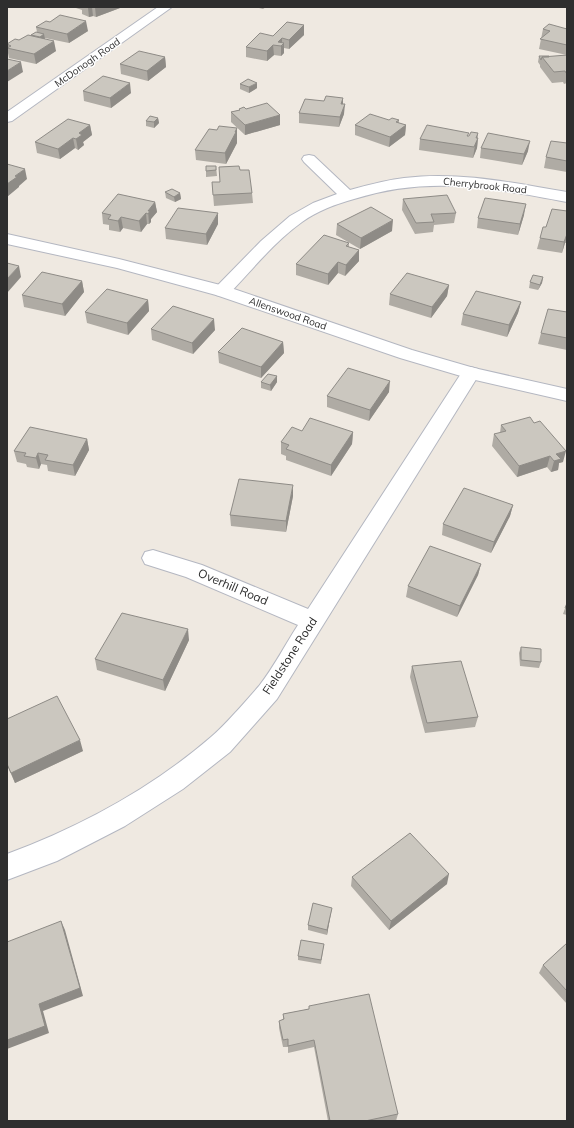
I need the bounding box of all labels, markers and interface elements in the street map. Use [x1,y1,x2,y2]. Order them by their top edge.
street label: McDonogh Road [52,35,123,90]
street label: Cherrybrook Road [442,175,528,196]
street label: Allenswood Road [247,294,328,333]
street label: Overhill Road [196,565,270,608]
street label: Fieldstone Road [259,614,320,697]

